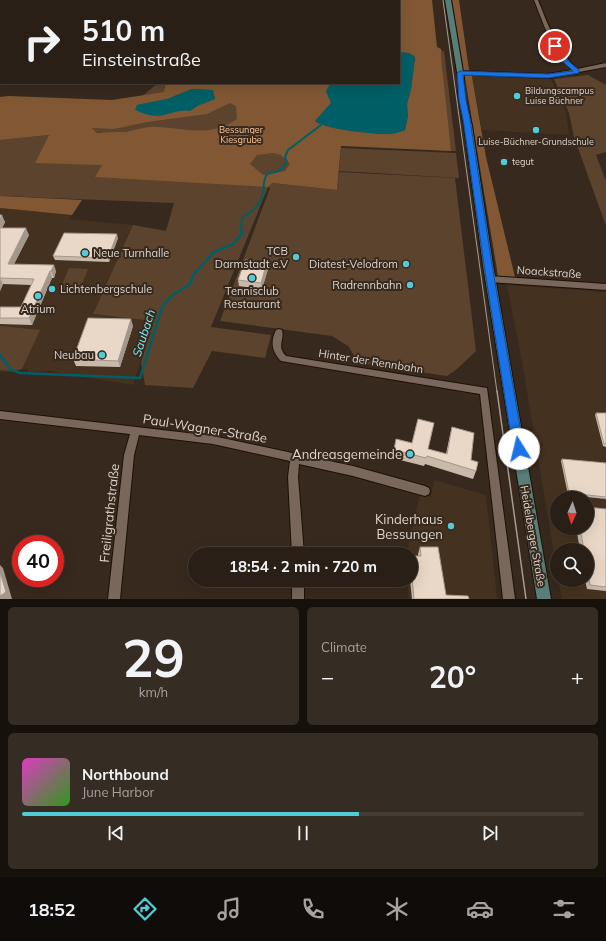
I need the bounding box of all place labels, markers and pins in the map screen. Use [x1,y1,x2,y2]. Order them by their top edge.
pin [538,29,572,63]
place label: Bildungscampus Luise Büchner [525,85,594,106]
marker: Bildungscampus Luise Büchner [512,91,522,101]
marker: Luise-Büchner-Grundschule [531,125,541,135]
place label: Luise-Büchner-Grundschule [478,136,594,147]
place label: tegut [512,156,534,167]
marker: tegut [499,157,509,167]
place label: TCB Darmstadt e.V [215,244,288,271]
place label: Neue Turnhalle [93,246,169,260]
marker: Neue Turnhalle [80,248,90,258]
marker: TCB Darmstadt e.V [291,252,301,262]
place label: Diatest-Velodrom [309,257,398,271]
marker: Diatest-Velodrom [401,259,411,269]
marker: Tennisclub Restaurant [247,273,257,283]
place label: Radrennbahn [332,278,402,292]
marker: Radrennbahn [405,280,415,290]
place label: Lichtenbergschule [60,282,152,296]
marker: Lichtenbergschule [47,284,57,294]
place label: Tennisclub Restaurant [224,284,280,311]
marker: Atrium [33,291,43,301]
place label: Atrium [21,302,55,316]
place label: Neubau [54,348,94,362]
marker: Neubau [97,350,107,360]
place label: Andreasgemeinde [292,446,402,462]
marker: Andreasgemeinde [405,449,415,459]
place label: Kinderhaus Bessungen [375,511,443,542]
marker: Kinderhaus Bessungen [446,521,456,531]

